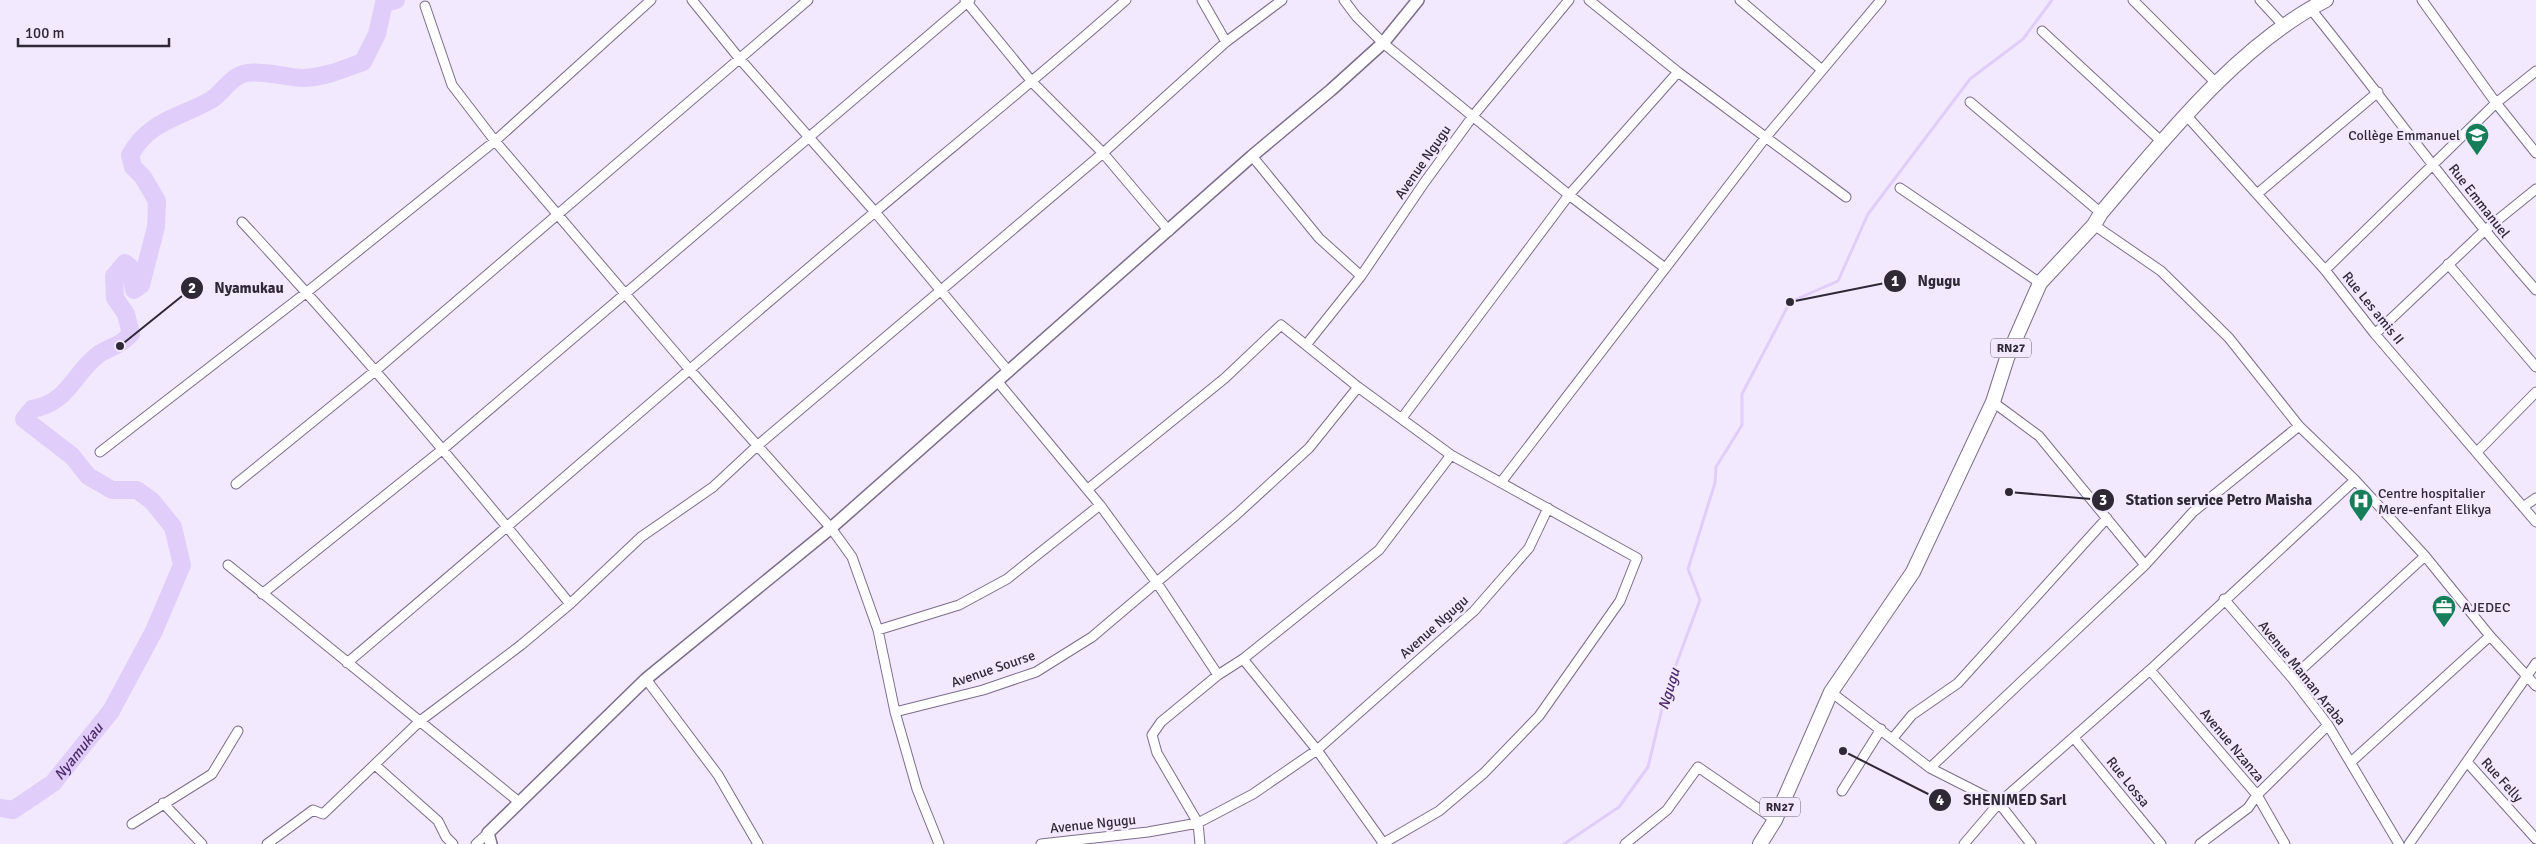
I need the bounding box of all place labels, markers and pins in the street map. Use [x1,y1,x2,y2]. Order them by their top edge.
school or university icon: Collège Emmanuel [2464,122,2490,156]
place label: Collège Emmanuel [2348,127,2460,144]
callout: Ngugu [1883,266,1971,296]
callout: Nyamukau [179,273,294,303]
callout: Station service Petro Maisha [2091,485,2322,515]
place label: Centre hospitalier Mere-enfant Elikya [2378,485,2491,518]
hospital icon: Centre hospitalier Mere-enfant Elikya [2348,488,2374,522]
office icon: AJEDEC [2431,594,2457,628]
place label: AJEDEC [2462,599,2510,616]
callout: SHENIMED Sarl [1928,785,2076,815]

